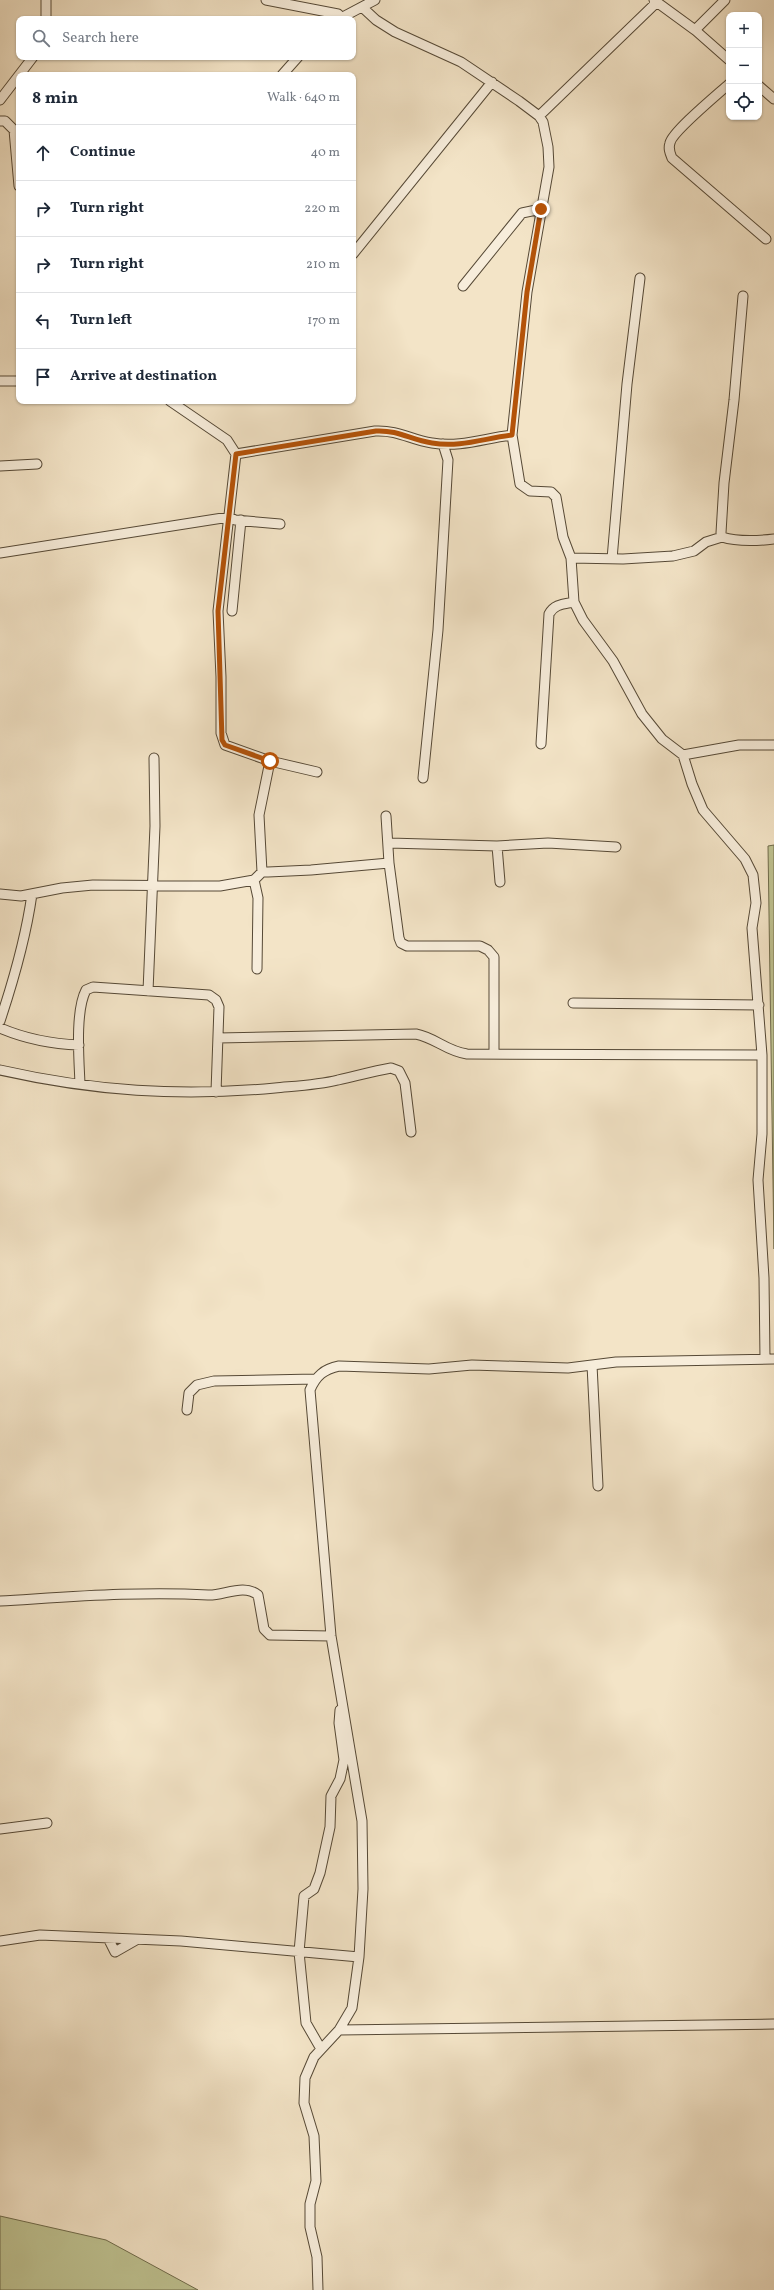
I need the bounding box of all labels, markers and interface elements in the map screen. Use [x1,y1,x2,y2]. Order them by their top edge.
map controls [726,12,762,120]
button: + [726,12,762,48]
search box [16,16,356,60]
icon: search [30,27,52,49]
text: Search here [62,28,139,49]
button: − [726,48,762,84]
button: locate [726,84,762,120]
text: 8 min [32,87,78,110]
text: Walk · 640 m [267,89,340,107]
icon: ahead [32,142,54,164]
text: Continue [70,142,135,163]
text: 40 m [311,144,340,162]
icon: right [32,198,54,220]
text: Turn right [70,198,144,219]
text: 220 m [304,200,340,218]
route end [532,200,550,218]
icon: right [32,254,54,276]
text: Turn right [70,254,144,275]
text: 210 m [306,256,340,274]
icon: left [32,310,54,332]
text: Turn left [70,310,132,331]
text: 170 m [307,312,340,330]
icon: arrive [32,366,54,388]
text: Arrive at destination [70,366,217,387]
route start [261,752,279,770]

